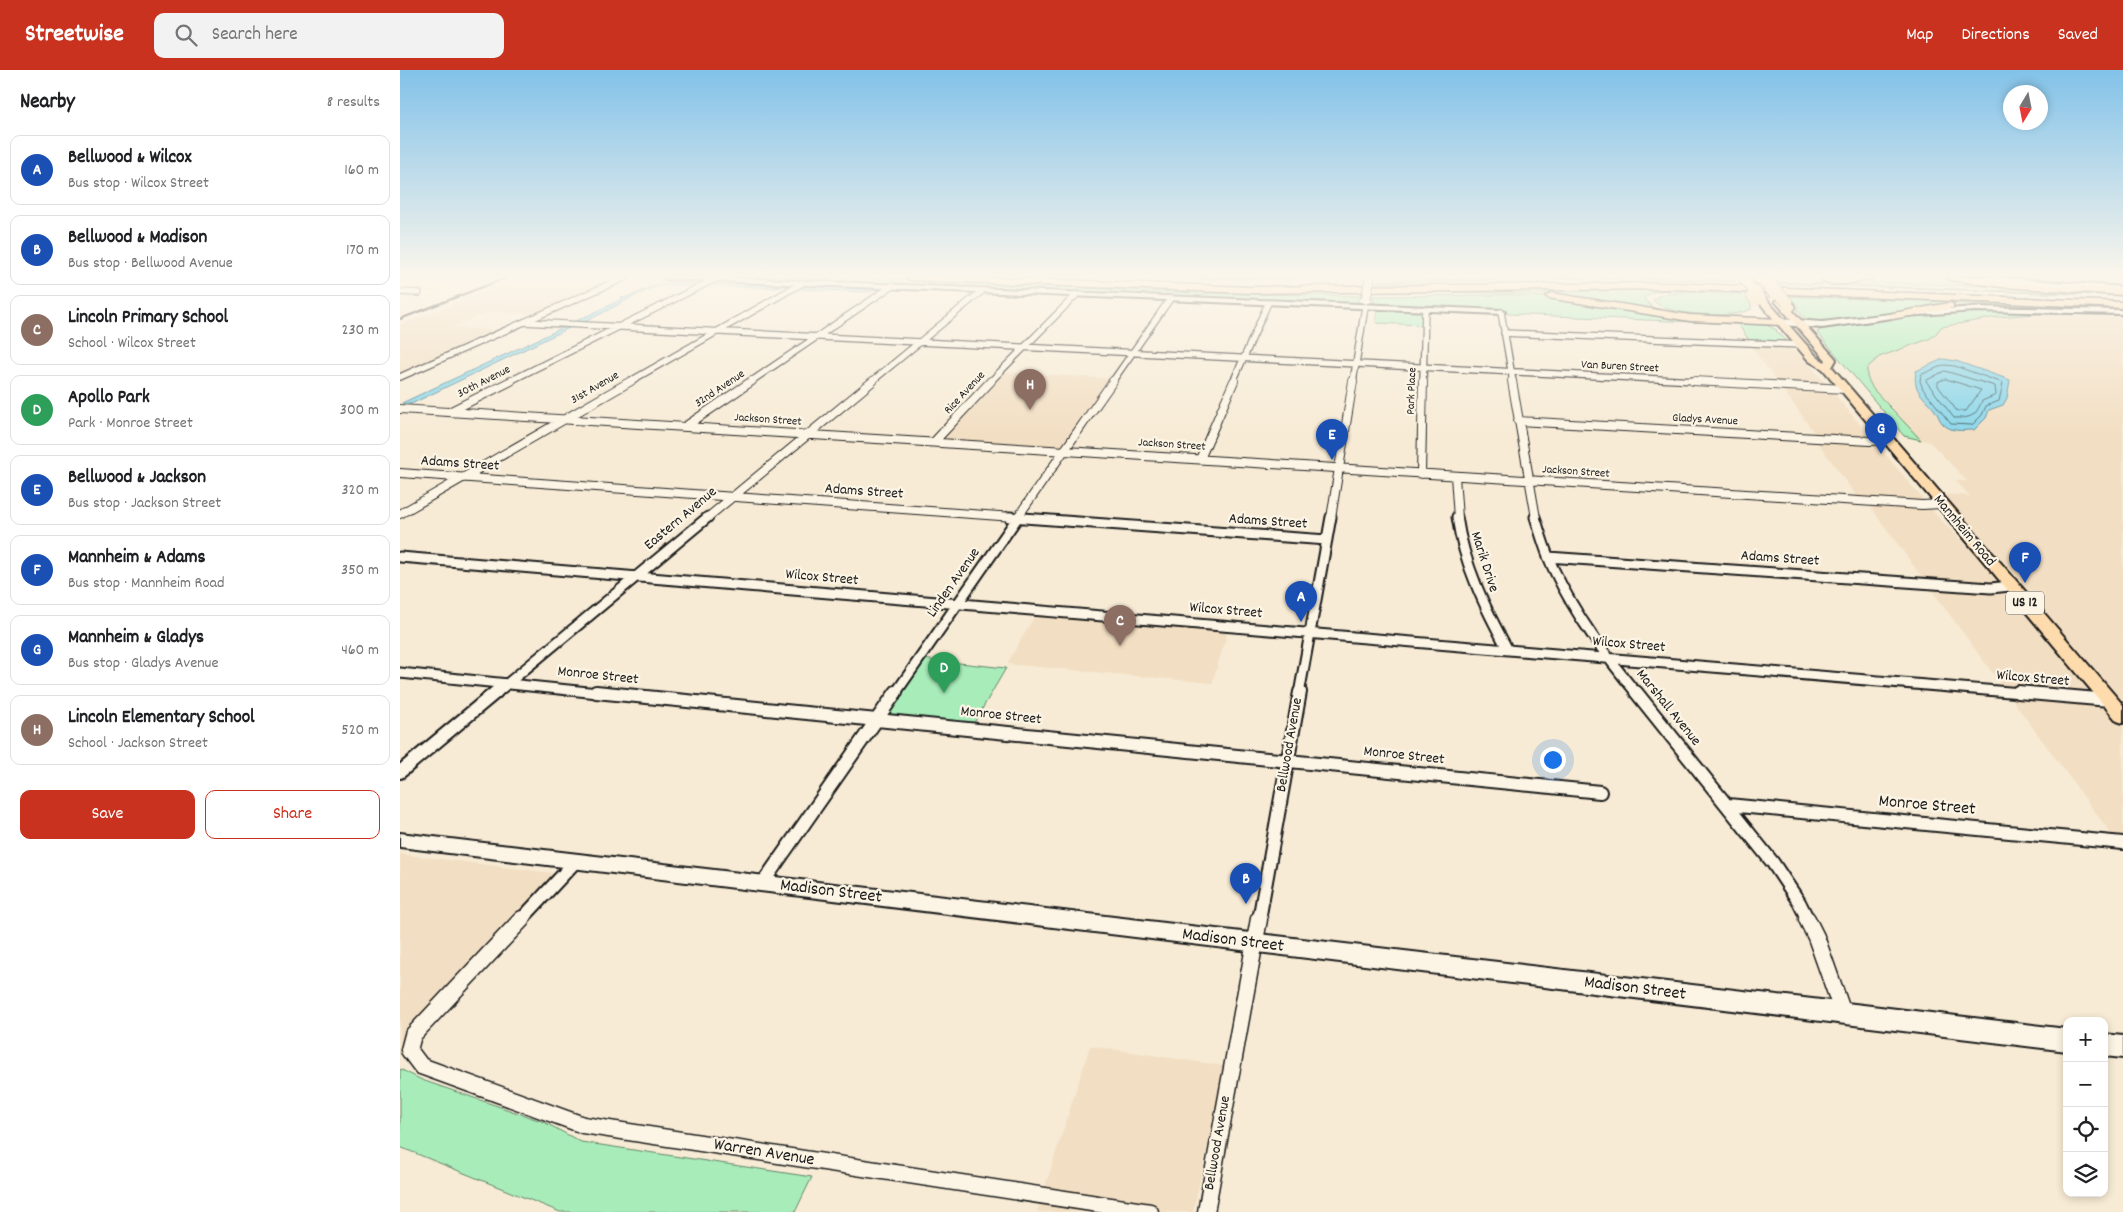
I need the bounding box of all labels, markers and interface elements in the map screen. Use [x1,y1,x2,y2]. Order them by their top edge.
search box [154,13,504,58]
text: Streetwise [25,18,124,52]
icon: search [172,21,200,49]
text: Search here [212,22,298,49]
text: Map [1906,23,1933,48]
text: Directions [1961,23,2030,48]
text: Saved [2058,23,2098,48]
north arrow [2003,85,2048,130]
text: Nearby [20,88,75,118]
text: 8 results [327,91,380,114]
text: Bellwood & Wilcox [68,145,192,172]
text: A [33,159,41,182]
text: 160 m [344,159,379,182]
text: Bus stop · Wilcox Street [68,172,209,195]
text: Bellwood & Madison [68,225,207,252]
text: B [33,239,41,262]
text: 170 m [346,239,379,262]
text: Bus stop · Bellwood Avenue [68,252,233,275]
text: Lincoln Primary School [68,305,228,332]
text: C [33,319,41,342]
text: 230 m [342,319,379,342]
text: School · Wilcox Street [68,332,196,355]
street label: Van Buren Street [1581,356,1660,378]
street label: 30th Avenue [455,361,513,403]
street label: 32nd Avenue [691,366,749,412]
street label: 31st Avenue [568,367,622,409]
street label: Park Place [1403,367,1421,415]
street label: Rice Avenue [940,368,990,418]
pin: H [1014,369,1046,410]
text: Apollo Park [68,385,150,412]
text: D [33,399,41,422]
text: 300 m [340,399,379,422]
street label: Jackson Street [734,409,803,431]
street label: Gladys Avenue [1672,410,1738,430]
text: Park · Monroe Street [68,412,193,435]
pin: G [1865,413,1897,454]
pin: E [1316,419,1348,460]
street label: Jackson Street [1138,434,1207,456]
street label: Adams Street [420,450,501,478]
street label: Jackson Street [1542,461,1611,483]
text: Bellwood & Jackson [68,465,206,492]
street label: Adams Street [824,478,905,506]
text: E [33,479,41,502]
text: 320 m [342,479,379,502]
street label: Eastern Avenue [640,482,723,556]
street label: Mannheim Road [1927,490,2001,572]
text: Bus stop · Jackson Street [68,492,221,515]
street label: Adams Street [1228,508,1309,536]
street label: Marik Drive [1464,529,1504,596]
pin: F [2009,542,2041,583]
street label: Linden Avenue [922,543,986,622]
text: Mannheim & Adams [68,545,206,572]
street label: Adams Street [1740,545,1821,573]
text: F [33,559,41,582]
text: 350 m [341,559,379,582]
street label: Wilcox Street [785,564,860,592]
text: Bus stop · Mannheim Road [68,572,225,595]
pin: A [1285,581,1317,622]
road number: US 12 [2006,592,2044,614]
street label: Wilcox Street [1189,597,1264,625]
pin: C [1104,605,1136,646]
text: Mannheim & Gladys [68,625,204,652]
street label: Wilcox Street [1592,631,1667,659]
text: G [33,639,41,662]
text: 460 m [341,639,379,662]
text: Bus stop · Gladys Avenue [68,652,219,675]
pin: D [928,652,960,693]
street label: Monroe Street [557,661,640,691]
street label: Marshall Avenue [1630,665,1706,751]
street label: Wilcox Street [1996,665,2071,693]
street label: Bellwood Avenue [1271,696,1309,794]
street label: Monroe Street [960,701,1043,731]
text: Lincoln Elementary School [68,705,255,732]
text: H [33,719,41,742]
text: 520 m [341,719,379,742]
text: School · Jackson Street [68,732,208,755]
street label: Monroe Street [1363,741,1446,771]
your location [1540,747,1566,773]
street label: Monroe Street [1877,789,1977,823]
button: Save [20,790,195,839]
button: Share [205,790,380,839]
pin: B [1230,863,1262,904]
street label: Madison Street [779,873,884,911]
street label: Madison Street [1181,922,1286,960]
street label: Madison Street [1583,970,1688,1008]
map controls [2063,1017,2108,1197]
button: + [2063,1017,2108,1062]
button: − [2063,1062,2108,1107]
street label: Bellwood Avenue [1199,1094,1237,1192]
button: locate [2063,1107,2108,1152]
street label: Warren Avenue [712,1133,816,1173]
button: layers [2063,1152,2108,1197]

